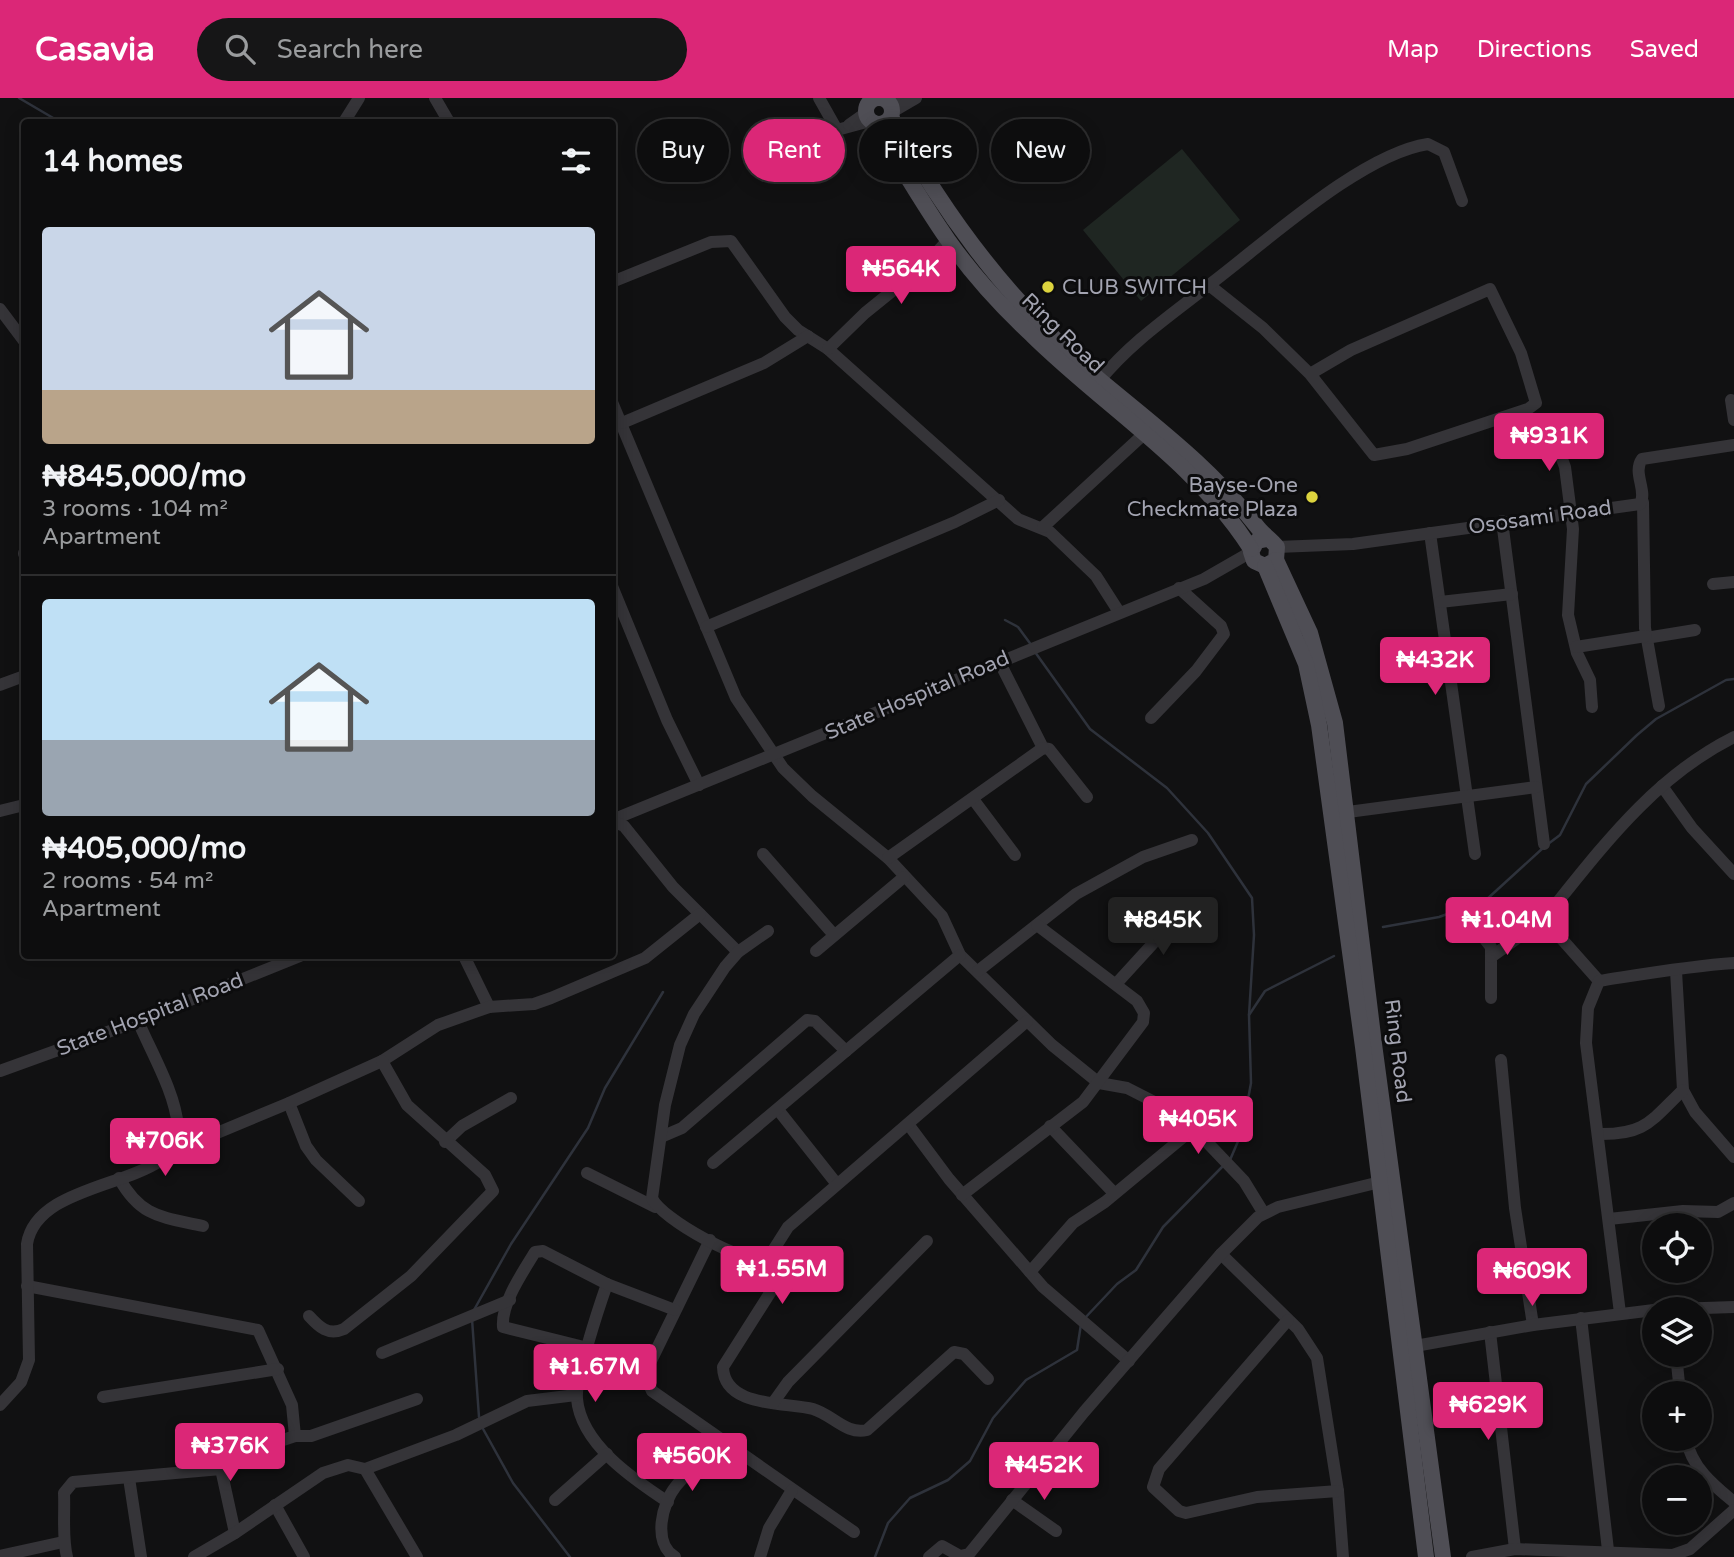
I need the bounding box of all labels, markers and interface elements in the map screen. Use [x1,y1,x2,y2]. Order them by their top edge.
search box [197,18,687,81]
text: Casavia [35,30,155,69]
icon: search [221,30,259,68]
text: Search here [277,34,423,65]
text: Map [1387,35,1439,64]
text: Directions [1477,35,1592,64]
text: Saved [1630,35,1699,64]
chip: Buy [637,119,729,182]
chip: Rent [743,119,845,182]
chip: Filters [859,119,977,182]
chip: New [991,119,1090,182]
icon: filters [557,142,595,180]
text: 14 homes [42,143,183,180]
pin: ₦564K [852,246,950,306]
text: ₦564K [862,255,940,283]
icon: home [256,272,382,398]
place label: CLUB SWITCH [1062,275,1207,300]
marker: CLUB SWITCH [1040,279,1056,295]
street label: Ring Road [1016,288,1109,379]
pin: ₦931K [1500,414,1598,473]
text: ₦931K [1510,422,1588,450]
text: ₦845,000/mo [42,458,246,495]
place label: Bayse-One Checkmate Plaza [1127,473,1298,522]
marker: Bayse-One Checkmate Plaza [1304,489,1320,505]
text: 3 rooms · 104 m² [42,495,228,523]
street label: Ososami Road [1467,495,1613,540]
text: Apartment [42,523,161,551]
pin: ₦432K [1386,638,1484,697]
icon: home [256,644,382,770]
street label: State Hospital Road [821,645,1013,746]
text: ₦432K [1396,646,1474,674]
text: ₦405,000/mo [42,830,246,867]
text: 2 rooms · 54 m² [42,867,213,895]
text: Apartment [42,895,161,923]
pin: ₦845K [1114,898,1212,957]
pin: ₦1.04M [1450,898,1564,957]
text: ₦845K [1124,906,1202,934]
text: ₦1.04M [1462,906,1552,934]
street label: State Hospital Road [54,967,247,1062]
street label: Ring Road [1379,998,1416,1104]
pin: ₦405K [1149,1096,1247,1156]
text: ₦405K [1159,1105,1237,1133]
pin: ₦706K [116,1118,214,1178]
text: ₦706K [126,1127,204,1155]
map controls [1642,1213,1712,1535]
button: locate [1642,1213,1712,1283]
pin: ₦1.55M [725,1246,839,1306]
pin: ₦609K [1483,1248,1581,1308]
text: ₦1.55M [737,1255,827,1283]
text: ₦609K [1493,1257,1571,1285]
button: layers [1642,1297,1712,1367]
pin: ₦1.67M [538,1344,652,1404]
text: ₦1.67M [550,1353,640,1381]
button: + [1642,1381,1712,1451]
pin: ₦629K [1439,1382,1537,1442]
text: ₦629K [1449,1391,1527,1419]
pin: ₦376K [181,1424,279,1483]
text: ₦376K [191,1432,269,1460]
pin: ₦560K [643,1434,741,1493]
text: ₦560K [653,1442,731,1470]
pin: ₦452K [995,1442,1093,1502]
text: ₦452K [1005,1451,1083,1479]
button: − [1642,1465,1712,1535]

